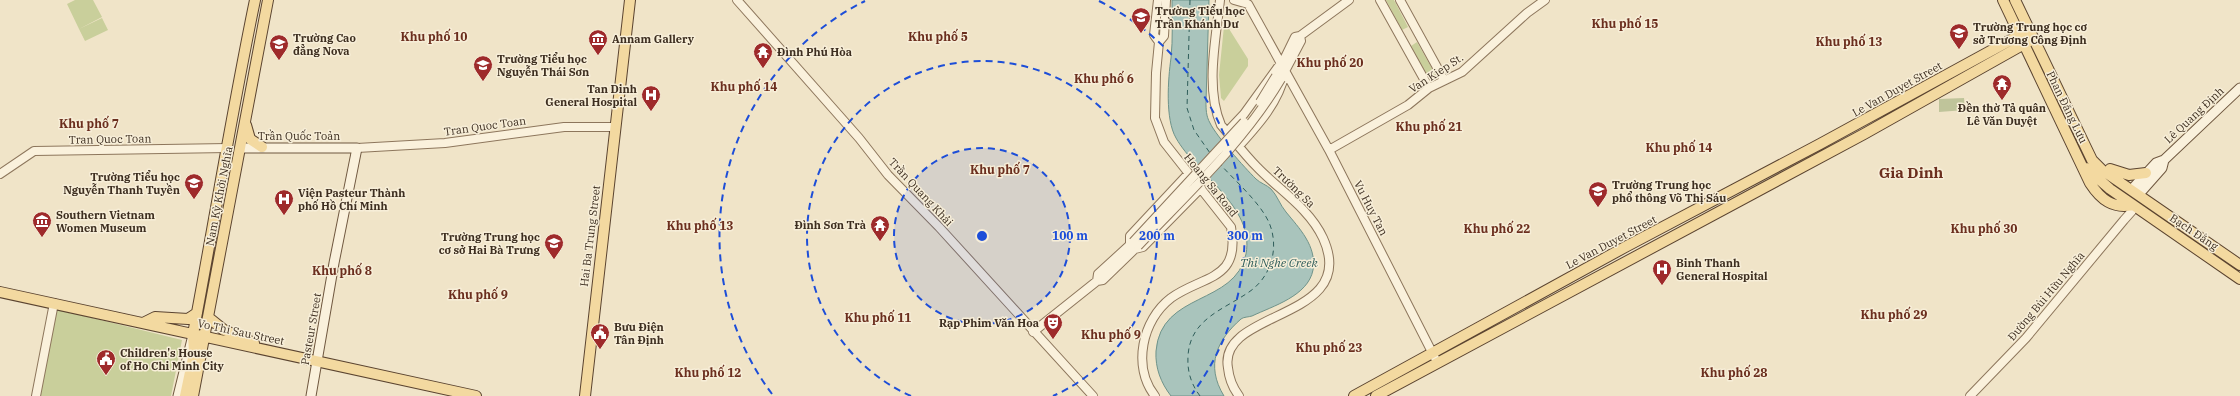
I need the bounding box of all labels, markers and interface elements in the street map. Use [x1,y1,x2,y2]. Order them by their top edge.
place label: Trường Tiểu học Trần Khánh Dư [1155,4,1245,31]
school or university icon: Trường Tiểu học Trần Khánh Dư [1130,6,1152,34]
district label: Khu phố 15 [1591,15,1659,31]
place label: Trường Trung học cơ sở Trương Công Định [1973,20,2087,47]
school or university icon: Trường Trung học cơ sở Trương Công Định [1948,22,1970,50]
district label: Khu phố 10 [400,28,468,44]
museum icon: Annam Gallery [587,28,609,56]
district label: Khu phố 5 [908,28,968,44]
place label: Trường Cao đẳng Nova [293,31,356,58]
place label: Annam Gallery [612,32,695,46]
school or university icon: Trường Cao đẳng Nova [268,33,290,61]
district label: Khu phố 13 [1815,33,1883,49]
temple icon: Đình Phú Hòa [752,41,774,69]
place label: Đình Phú Hòa [777,45,852,59]
street label: Van Kiep St. [1406,50,1466,96]
place label: Trường Tiểu học Nguyễn Thái Sơn [497,52,589,79]
school or university icon: Trường Tiểu học Nguyễn Thái Sơn [472,54,494,82]
district label: Khu phố 20 [1296,54,1364,70]
street label: Le Van Duyet Street [1850,58,1945,120]
street label: Phan Đăng Lưu [2043,69,2091,146]
district label: Khu phố 6 [1074,70,1134,86]
temple icon: Đền thờ Tả quân Lê Văn Duyệt [1991,73,2013,101]
district label: Khu phố 14 [710,78,778,94]
place label: Tan Dinh General Hospital [545,82,637,109]
hospital icon: Tan Dinh General Hospital [640,84,662,112]
street label: Lê Quang Định [2161,84,2227,146]
place label: Đền thờ Tả quân Lê Văn Duyệt [1958,100,2046,128]
street label: Tran Quoc Toan [443,113,527,139]
district label: Khu phố 7 [59,115,119,131]
district label: Khu phố 21 [1395,118,1463,134]
street label: Trần Quốc Toản [258,129,340,143]
street label: Tran Quoc Toan [69,131,151,147]
district label: Khu phố 14 [1645,139,1713,155]
street label: Nam Kỳ Khởi Nghĩa [202,145,236,247]
street label: Hoang Sa Road [1181,150,1241,220]
street label: Trần Quang Khải [886,155,956,229]
district label: Khu phố 7 [970,161,1030,177]
district label: Gia Dinh [1879,163,1944,182]
street label: Trường Sa [1270,164,1318,210]
place label: Trường Tiểu học Nguyễn Thanh Tuyền [63,170,180,197]
school or university icon: Trường Tiểu học Nguyễn Thanh Tuyền [183,172,205,200]
street label: Vu Huy Tan [1351,178,1391,238]
place label: Trường Trung học phổ thông Võ Thị Sáu [1612,178,1726,205]
school or university icon: Trường Trung học phổ thông Võ Thị Sáu [1587,180,1609,208]
street label: Hai Ba Trung Street [577,184,603,287]
place label: Viện Pasteur Thành phố Hồ Chí Minh [298,186,406,213]
hospital icon: Viện Pasteur Thành phố Hồ Chí Minh [273,188,295,216]
place label: Southern Vietnam Women Museum [56,208,155,235]
museum icon: Southern Vietnam Women Museum [31,210,53,238]
street label: Bạch Đằng [2167,211,2221,253]
street label: Le Van Duyet Street [1563,212,1659,272]
temple icon: Đình Sơn Trà [869,214,891,242]
district label: Khu phố 13 [666,217,734,233]
place label: Đình Sơn Trà [794,218,866,232]
district label: Khu phố 22 [1463,220,1531,236]
district label: Khu phố 30 [1950,220,2018,236]
text: 100 m [1052,228,1088,243]
text: 200 m [1139,228,1175,243]
text: 300 m [1227,228,1263,243]
centre of rings [975,229,989,243]
place label: Trường Trung học cơ sở Hai Bà Trưng [439,230,541,257]
school or university icon: Trường Trung học cơ sở Hai Bà Trưng [543,232,565,260]
street label: Đường Bùi Hữu Nghĩa [2005,249,2087,343]
water label: Thi Nghe Creek [1240,255,1319,270]
place label: Binh Thanh General Hospital [1676,256,1768,283]
hospital icon: Binh Thanh General Hospital [1651,258,1673,286]
district label: Khu phố 8 [312,262,372,278]
district label: Khu phố 9 [448,286,508,302]
street label: Pasteur Street [298,292,324,366]
district label: Khu phố 29 [1860,306,1928,322]
district label: Khu phố 11 [844,309,912,325]
theatre icon: Rạp Phim Văn Hoa [1042,312,1064,340]
street label: Vo Thi Sau Street [196,316,286,348]
place label: Rạp Phim Văn Hoa [939,316,1039,330]
place label: Bưu Điện Tân Định [614,320,664,347]
public building icon: Bưu Điện Tân Định [589,322,611,350]
district label: Khu phố 9 [1081,326,1141,342]
district label: Khu phố 23 [1295,339,1363,355]
place label: Children's House of Ho Chi Minh City [120,346,224,373]
public building icon: Children's House of Ho Chi Minh City [95,348,117,376]
district label: Khu phố 12 [674,364,742,380]
district label: Khu phố 28 [1700,364,1768,380]

